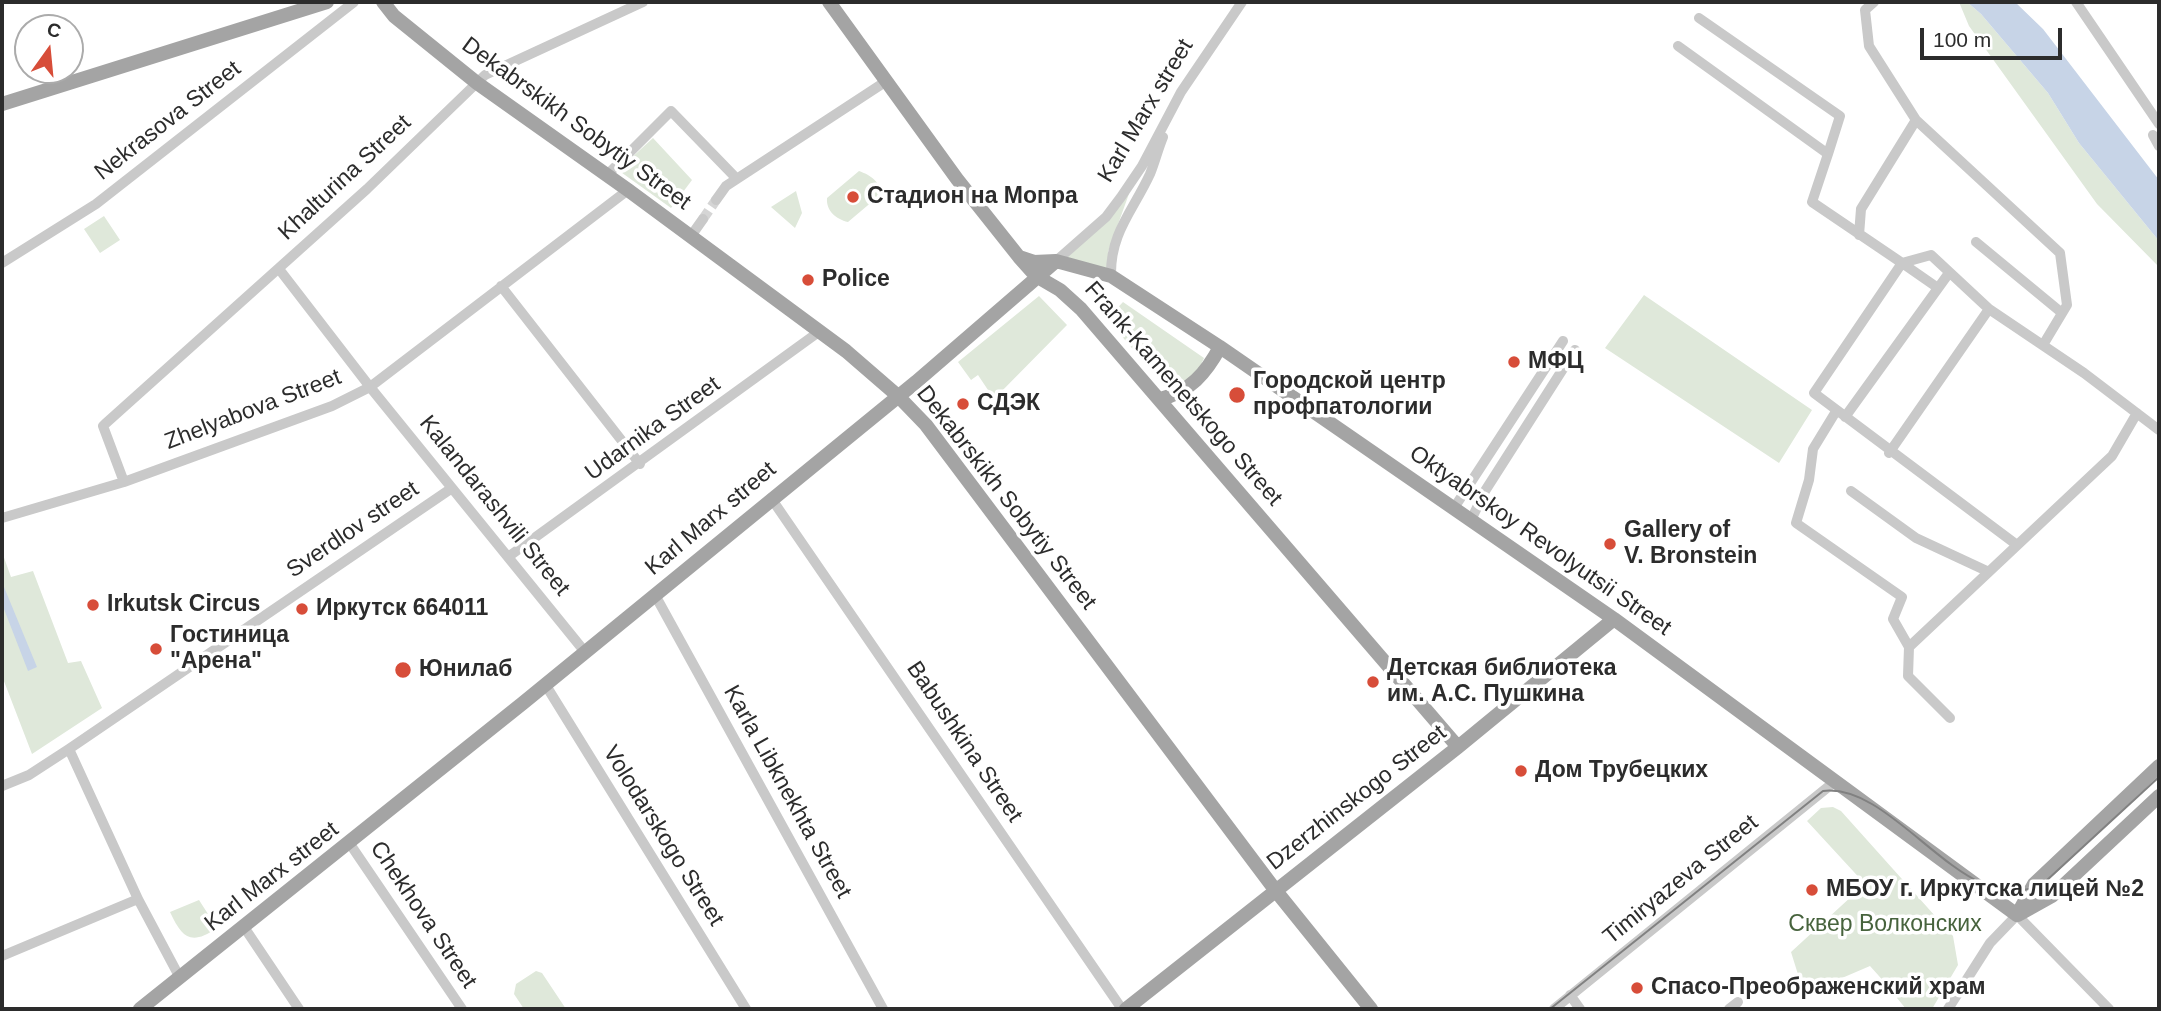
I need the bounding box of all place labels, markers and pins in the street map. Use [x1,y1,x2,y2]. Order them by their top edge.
place label: Стадион на Мопра [867,183,1078,211]
marker: Стадион на Мопра [845,189,861,205]
place label: Police [822,266,890,294]
marker: Police [800,272,816,288]
place label: МФЦ [1528,348,1584,376]
marker: МФЦ [1506,354,1522,370]
place label: Городской центр профпатологии [1253,368,1446,422]
marker: Городской центр профпатологии [1227,385,1247,405]
place label: СДЭК [977,390,1040,418]
marker: СДЭК [955,396,971,412]
place label: Gallery of V. Bronstein [1624,517,1757,571]
marker: Gallery of V. Bronstein [1602,536,1618,552]
place label: Irkutsk Circus [107,591,260,619]
place label: Иркутск 664011 [316,595,488,623]
marker: Irkutsk Circus [85,597,101,613]
marker: Иркутск 664011 [294,601,310,617]
place label: Гостиница "Арена" [170,622,289,676]
marker: Гостиница "Арена" [148,641,164,657]
place label: Детская библиотека им. А.С. Пушкина [1387,655,1617,709]
place label: Юнилаб [419,656,512,684]
marker: Юнилаб [393,660,413,680]
marker: Детская библиотека им. А.С. Пушкина [1365,674,1381,690]
place label: Дом Трубецких [1535,757,1708,785]
marker: Дом Трубецких [1513,763,1529,779]
place label: МБОУ г. Иркутска лицей №2 [1826,876,2144,904]
marker: МБОУ г. Иркутска лицей №2 [1804,882,1820,898]
place label: Спасо-Преображенский храм [1651,974,1986,1002]
marker: Спасо-Преображенский храм [1629,980,1645,996]

